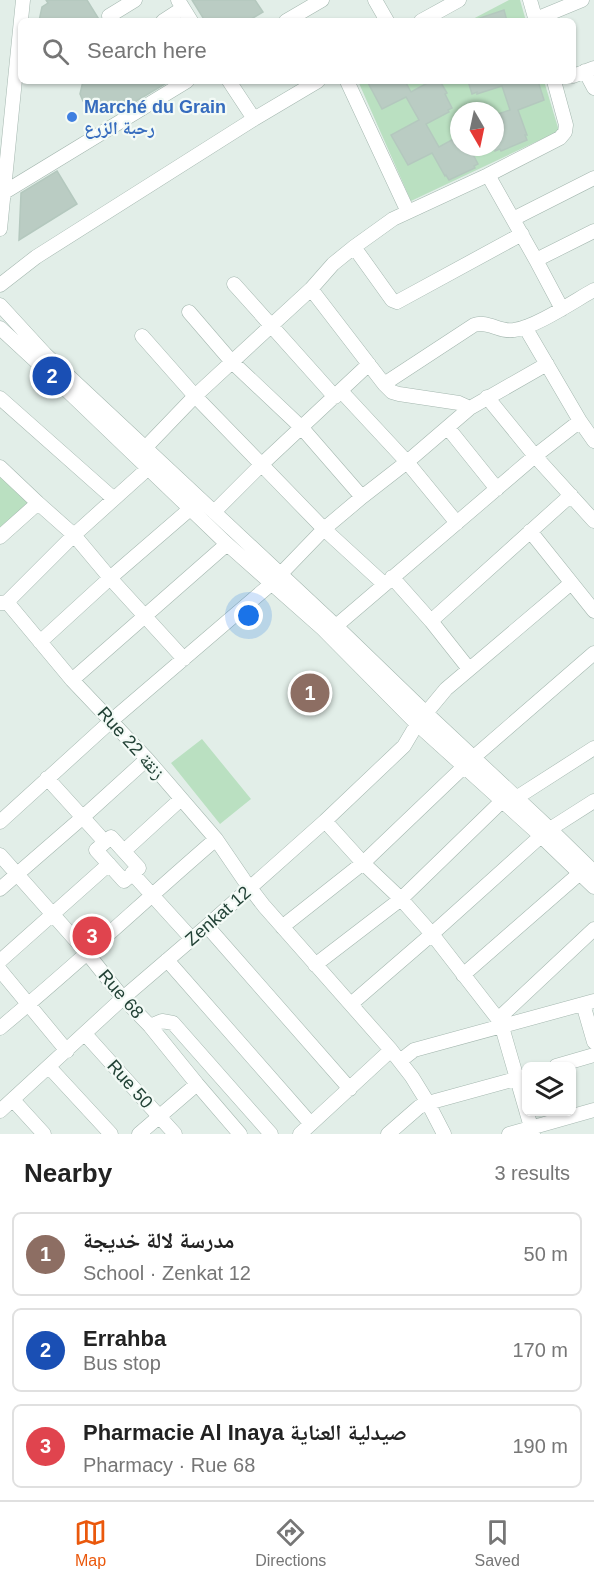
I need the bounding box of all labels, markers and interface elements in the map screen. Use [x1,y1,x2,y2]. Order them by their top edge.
search box [18,18,576,84]
icon: search [39,35,72,68]
text: Search here [87,38,207,63]
place label: Marché du Grain رحبة الزرع [84,97,226,139]
north arrow [450,102,504,156]
marker: Marché du Grain رحبة الزرع [65,110,79,124]
pin: 2 [32,354,72,398]
your location [234,601,263,630]
pin: 1 [290,670,330,716]
street label: Rue 22 زنقة [93,703,169,783]
street label: Zenkat 12 [181,882,255,950]
pin: 3 [72,914,112,958]
street label: Rue 68 [94,966,148,1022]
street label: Rue 50 [103,1056,157,1112]
map controls [522,1062,576,1116]
button: layers [522,1062,576,1116]
text: Nearby [24,1158,112,1188]
text: 3 results [494,1162,570,1184]
text: مدرسة لالة خديجة [83,1228,235,1253]
text: 1 [40,1243,51,1265]
text: 50 m [524,1243,568,1265]
text: School · Zenkat 12 [83,1262,251,1284]
text: Errahba [83,1326,166,1351]
text: 2 [40,1339,51,1361]
text: 170 m [512,1339,568,1361]
text: Bus stop [83,1352,161,1374]
text: Pharmacie Al Inaya صيدلية العناية [83,1420,407,1445]
text: 3 [40,1435,51,1457]
text: 190 m [512,1435,568,1457]
text: Pharmacy · Rue 68 [83,1454,255,1476]
tab: Map [74,1516,107,1570]
tab: Directions [255,1516,326,1570]
tab: Saved [475,1516,520,1570]

